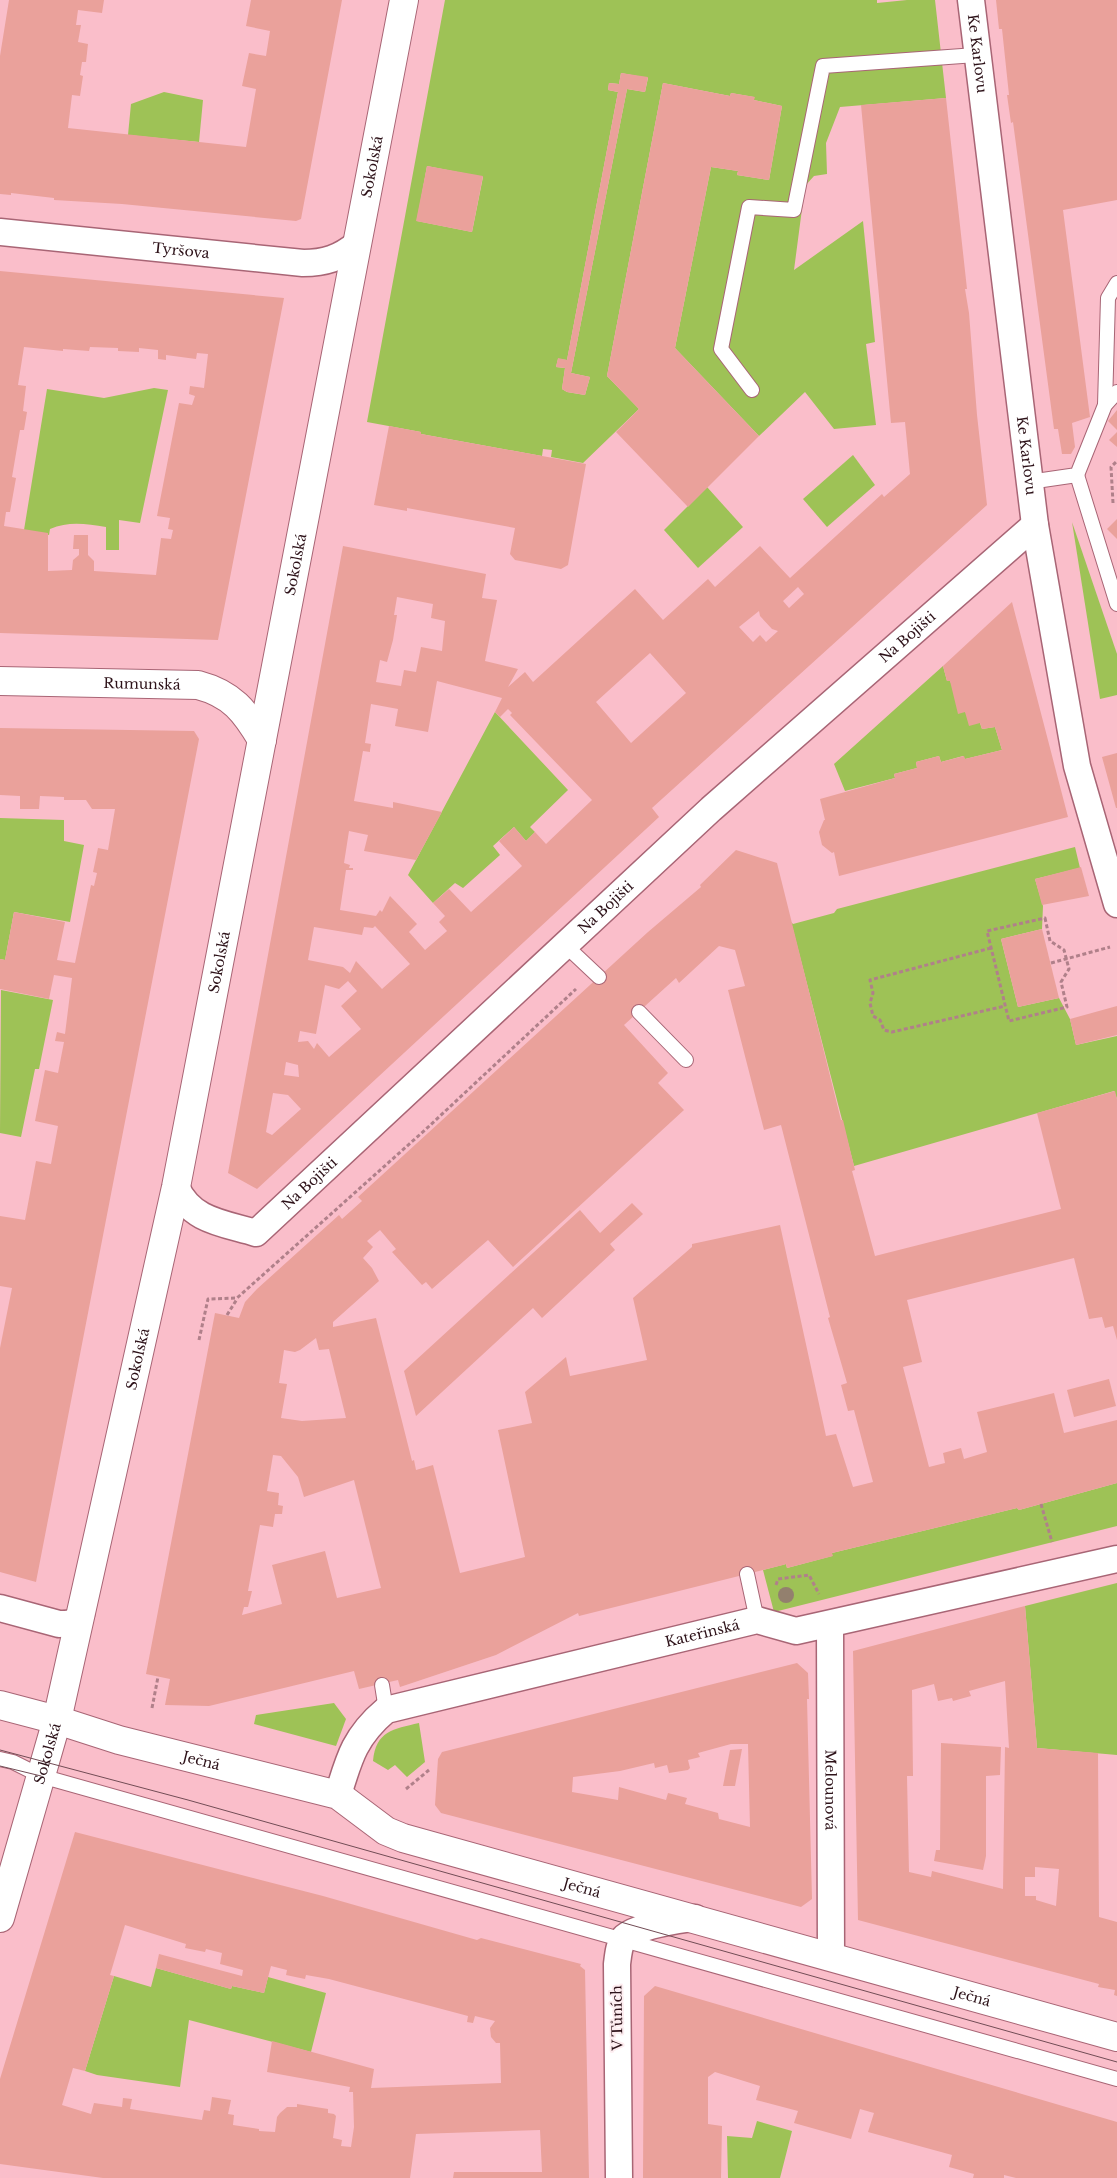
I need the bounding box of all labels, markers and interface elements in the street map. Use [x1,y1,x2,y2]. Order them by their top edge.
street label: Ke Karlovu [964,13,991,95]
street label: Sokolská [357,134,387,199]
street label: Tyršova [152,239,211,262]
street label: Ke Karlovu [1013,415,1040,497]
street label: Sokolská [281,532,310,597]
street label: Na Bojišti [875,607,939,667]
street label: Rumunská [103,674,181,694]
street label: Na Bojišti [574,877,637,937]
street label: Sokolská [204,930,234,995]
street label: Na Bojišti [278,1153,341,1213]
street label: Sokolská [122,1326,153,1392]
street label: Kateřinská [663,1616,742,1651]
street label: Sokolská [30,1721,65,1786]
street label: Ječná [179,1747,222,1774]
street label: Melounová [821,1750,840,1831]
street label: Ječná [559,1874,603,1902]
street label: Ječná [949,1982,993,2010]
street label: V Tůních [607,1985,627,2052]

